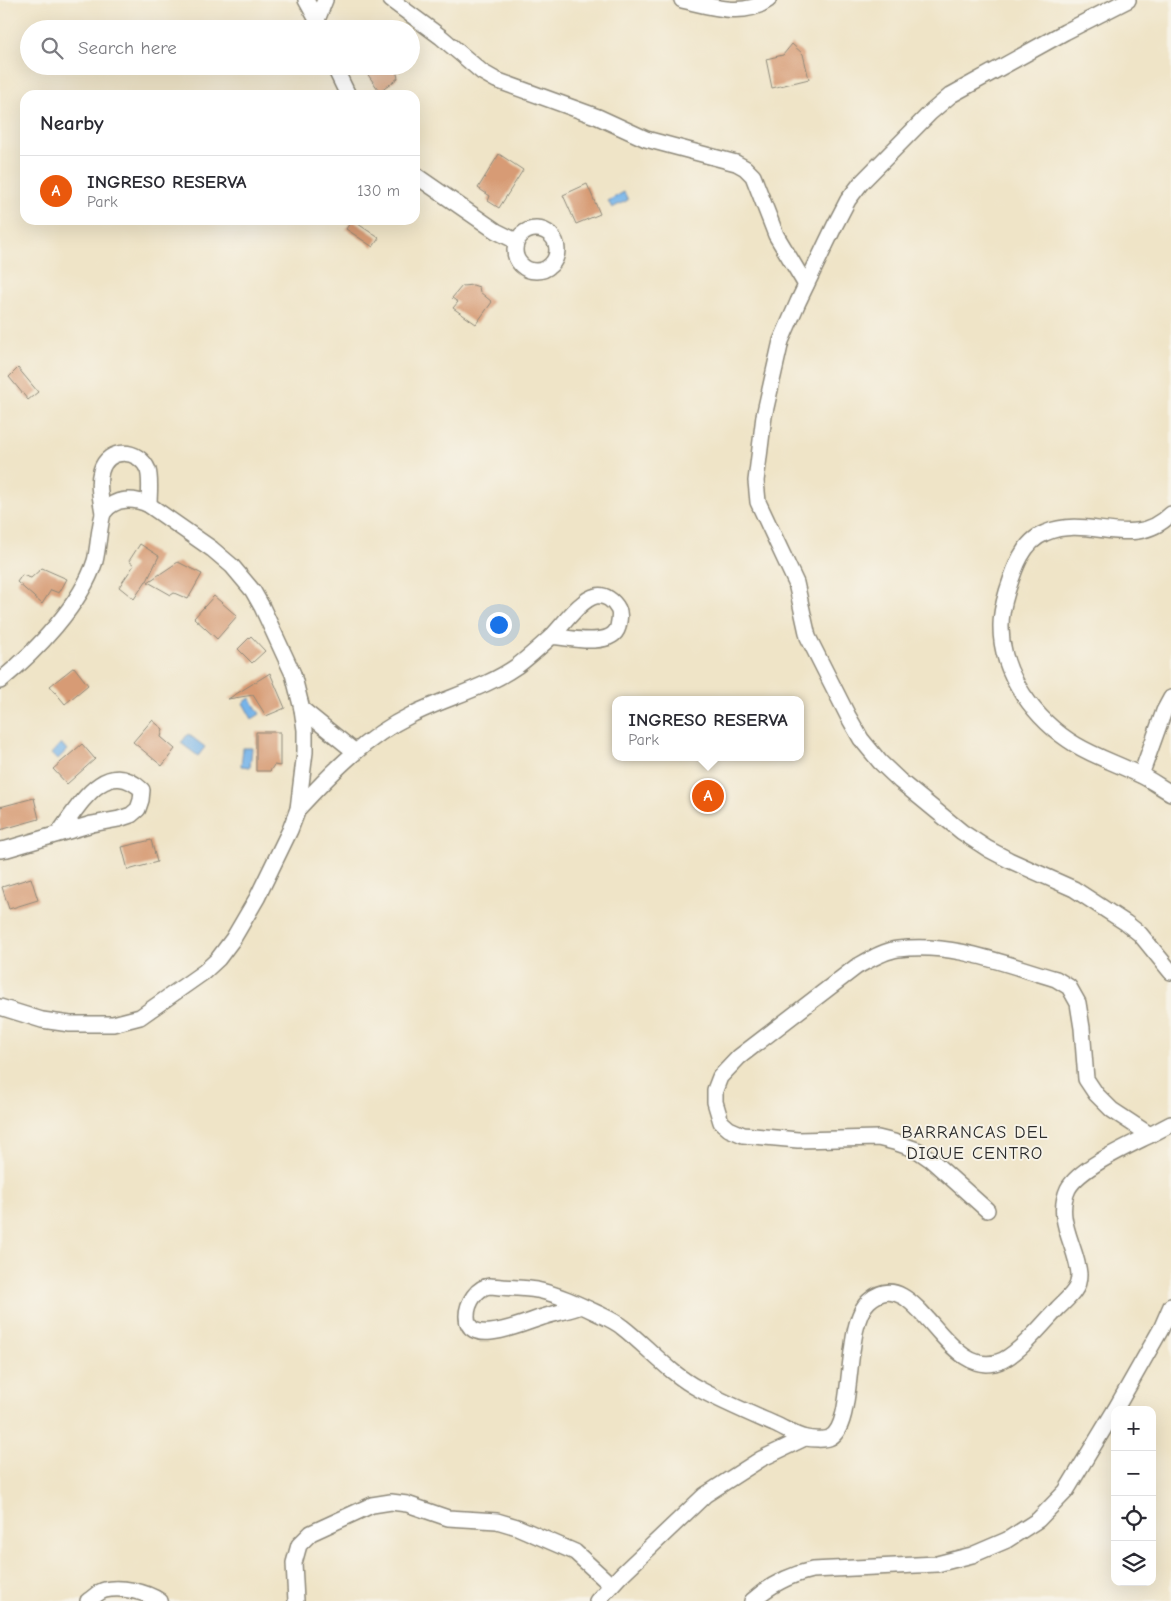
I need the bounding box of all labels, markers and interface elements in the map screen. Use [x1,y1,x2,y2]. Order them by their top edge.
search box [20,20,420,75]
icon: search [38,34,66,62]
text: Search here [78,37,177,59]
text: Nearby [40,111,104,135]
text: INGRESO RESERVA [87,171,247,193]
text: A [52,182,60,200]
text: 130 m [357,182,400,200]
text: Park [87,193,118,211]
your location [486,612,512,638]
popup [612,696,804,761]
text: INGRESO RESERVA [628,709,788,731]
text: Park [628,731,659,749]
pin: A [692,777,724,815]
district label: BARRANCAS DEL DIQUE CENTRO [901,1122,1049,1164]
map controls [1111,1406,1156,1586]
button: + [1111,1406,1156,1451]
button: − [1111,1451,1156,1496]
button: locate [1111,1496,1156,1541]
button: layers [1111,1541,1156,1586]

